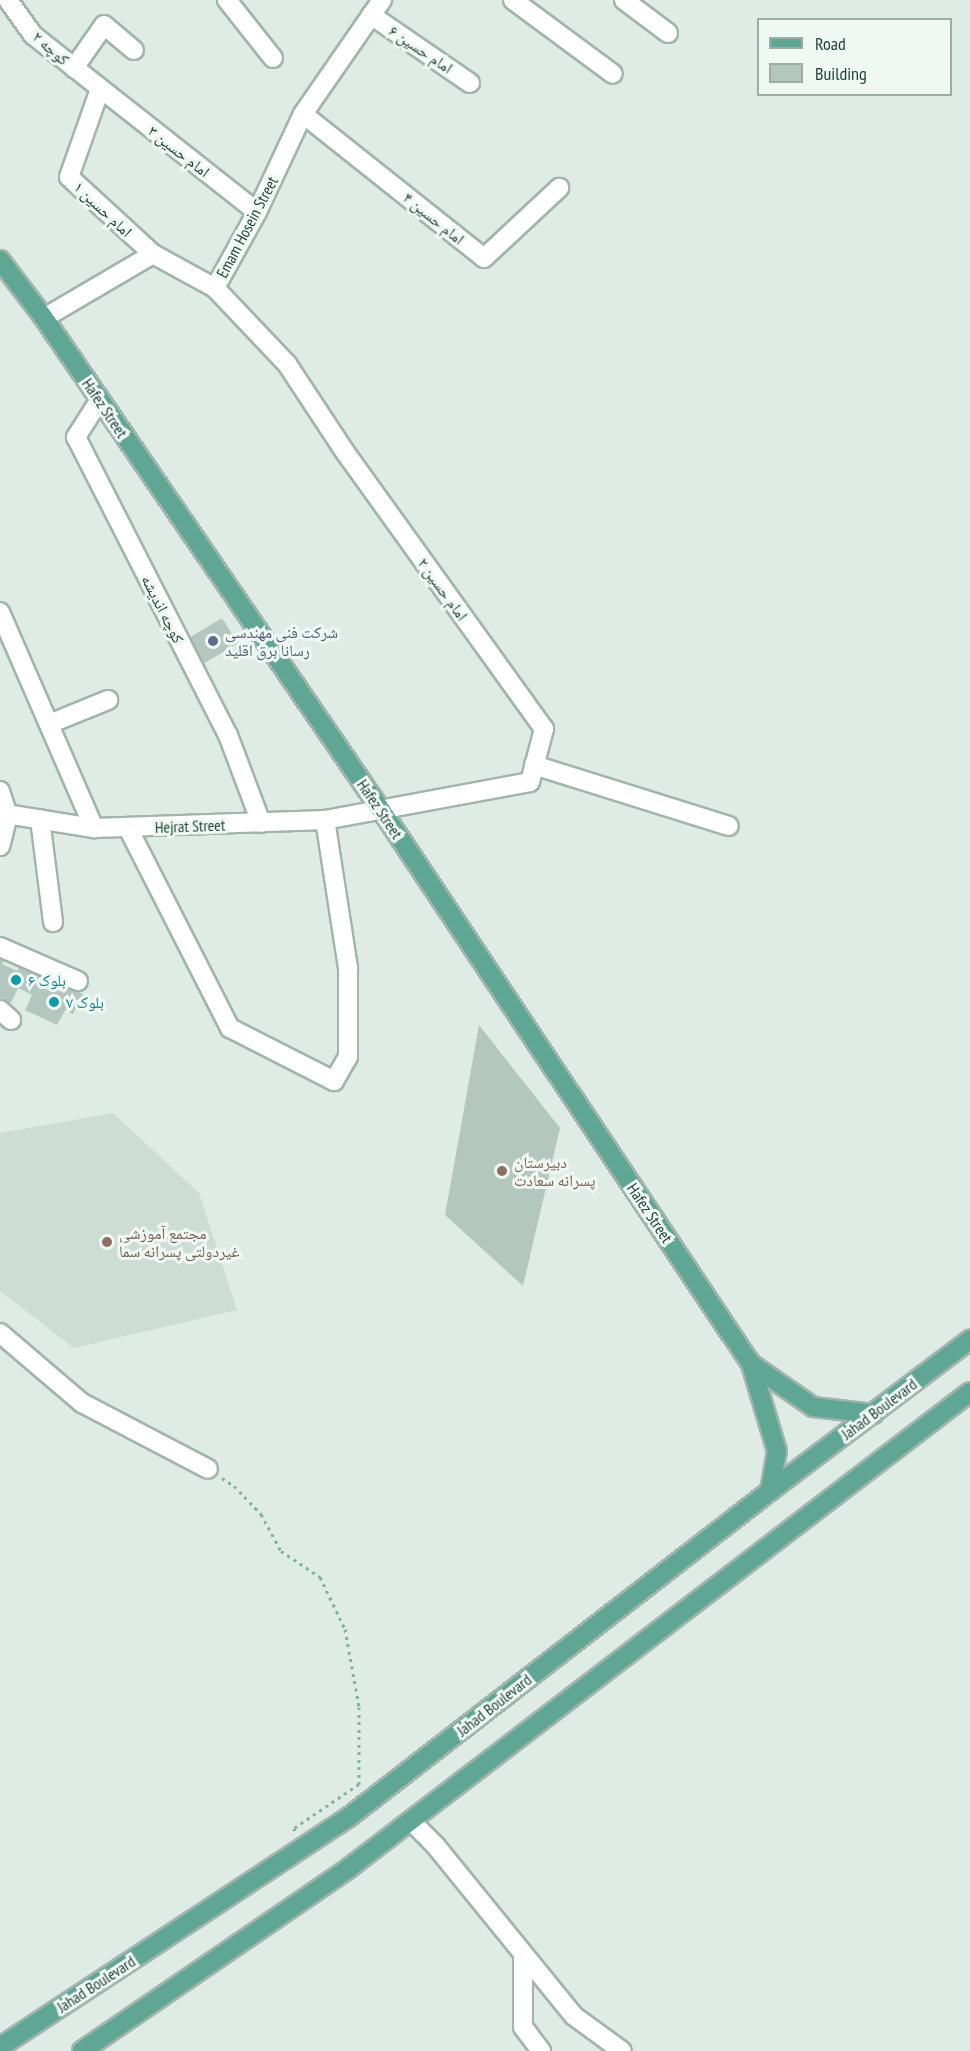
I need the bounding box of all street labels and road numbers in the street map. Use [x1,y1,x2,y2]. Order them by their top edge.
street label: امام حسین ۶ [385,21,457,77]
street label: کوچه ۲ [29,27,73,69]
street label: امام حسین ۳ [144,121,214,181]
street label: Emam Hosein Street [212,173,282,281]
street label: امام حسین ۱ [70,177,136,241]
street label: امام حسین ۴ [400,188,468,248]
street label: Hafez Street [78,375,132,441]
street label: امام حسین ۲ [414,554,472,624]
street label: کوچه اندیشه [138,572,188,646]
street label: Hafez Street [353,776,407,842]
street label: Hejrat Street [155,815,225,837]
street label: Hafez Street [623,1180,677,1246]
street label: Jahad Boulevard [838,1374,920,1444]
street label: Jahad Boulevard [453,1670,535,1740]
street label: Jahad Boulevard [53,1952,139,2016]

